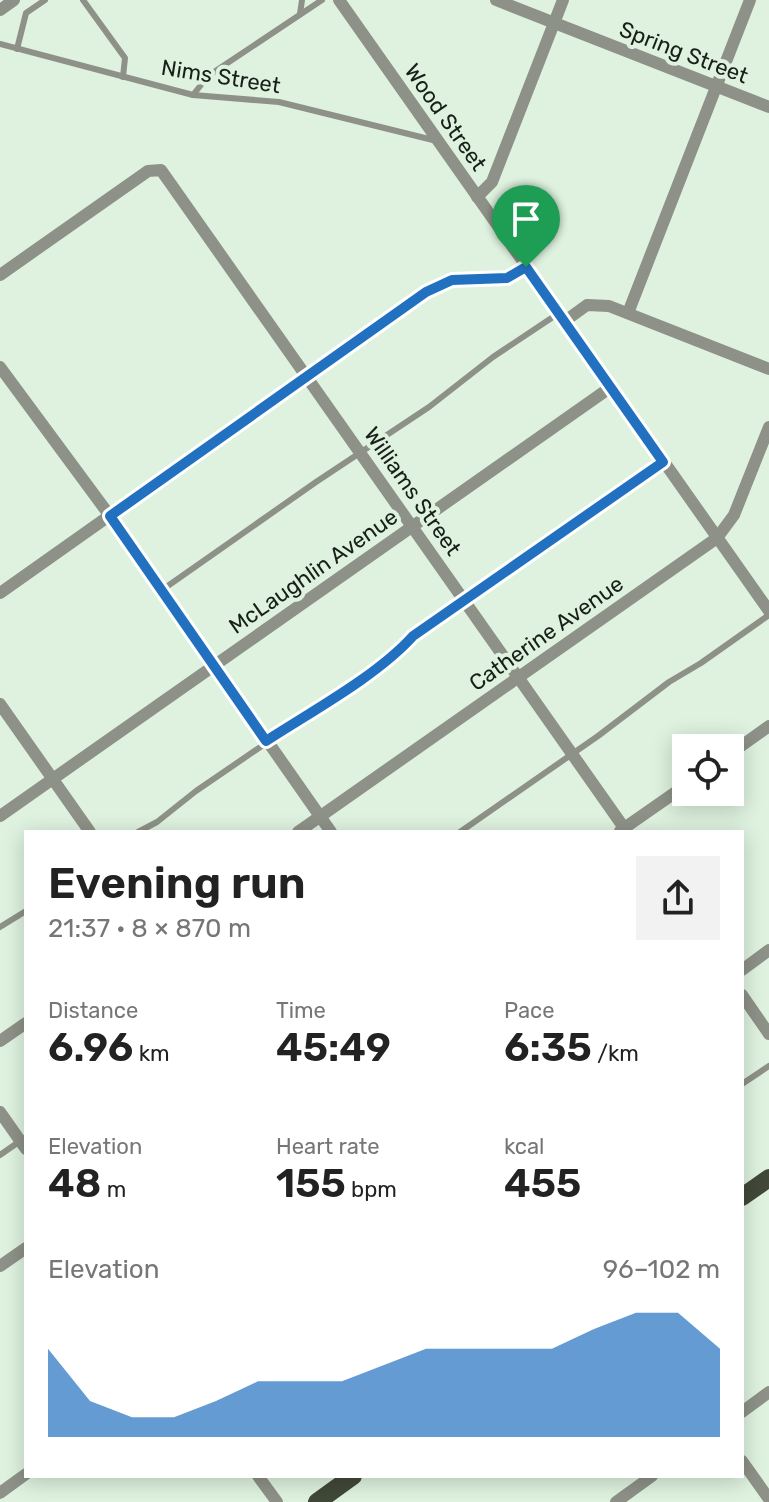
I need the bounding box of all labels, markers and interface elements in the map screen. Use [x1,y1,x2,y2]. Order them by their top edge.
street label: Spring Street [616,16,752,90]
street label: Nims Street [159,54,283,99]
street label: Wood Street [399,59,493,176]
pin [492,185,560,267]
icon: arrive [504,197,548,241]
street label: Williams Street [358,422,467,561]
street label: McLaughlin Avenue [224,503,403,640]
street label: Catherine Avenue [464,570,629,697]
map controls [672,734,744,806]
button: locate [672,734,744,806]
button: share [636,856,720,940]
text: Evening run [48,857,306,909]
text: 21:37 · 8 × 870 m [48,913,251,944]
text: Distance [48,997,138,1024]
text: Time [276,997,326,1024]
text: Pace [504,997,555,1024]
text: 6.96 [48,1024,133,1071]
text: 45:49 [276,1024,391,1071]
text: 6:35 [504,1024,592,1071]
text: km [133,1040,170,1067]
text: /km [592,1040,639,1067]
text: Elevation [48,1133,142,1160]
text: Heart rate [276,1133,380,1160]
text: kcal [504,1133,544,1160]
text: 48 [48,1160,101,1207]
text: 155 [276,1160,346,1207]
text: 455 [504,1160,581,1207]
text: m [101,1176,126,1203]
text: bpm [346,1176,397,1203]
text: Elevation [48,1254,159,1285]
text: 96–102 m [603,1254,720,1285]

